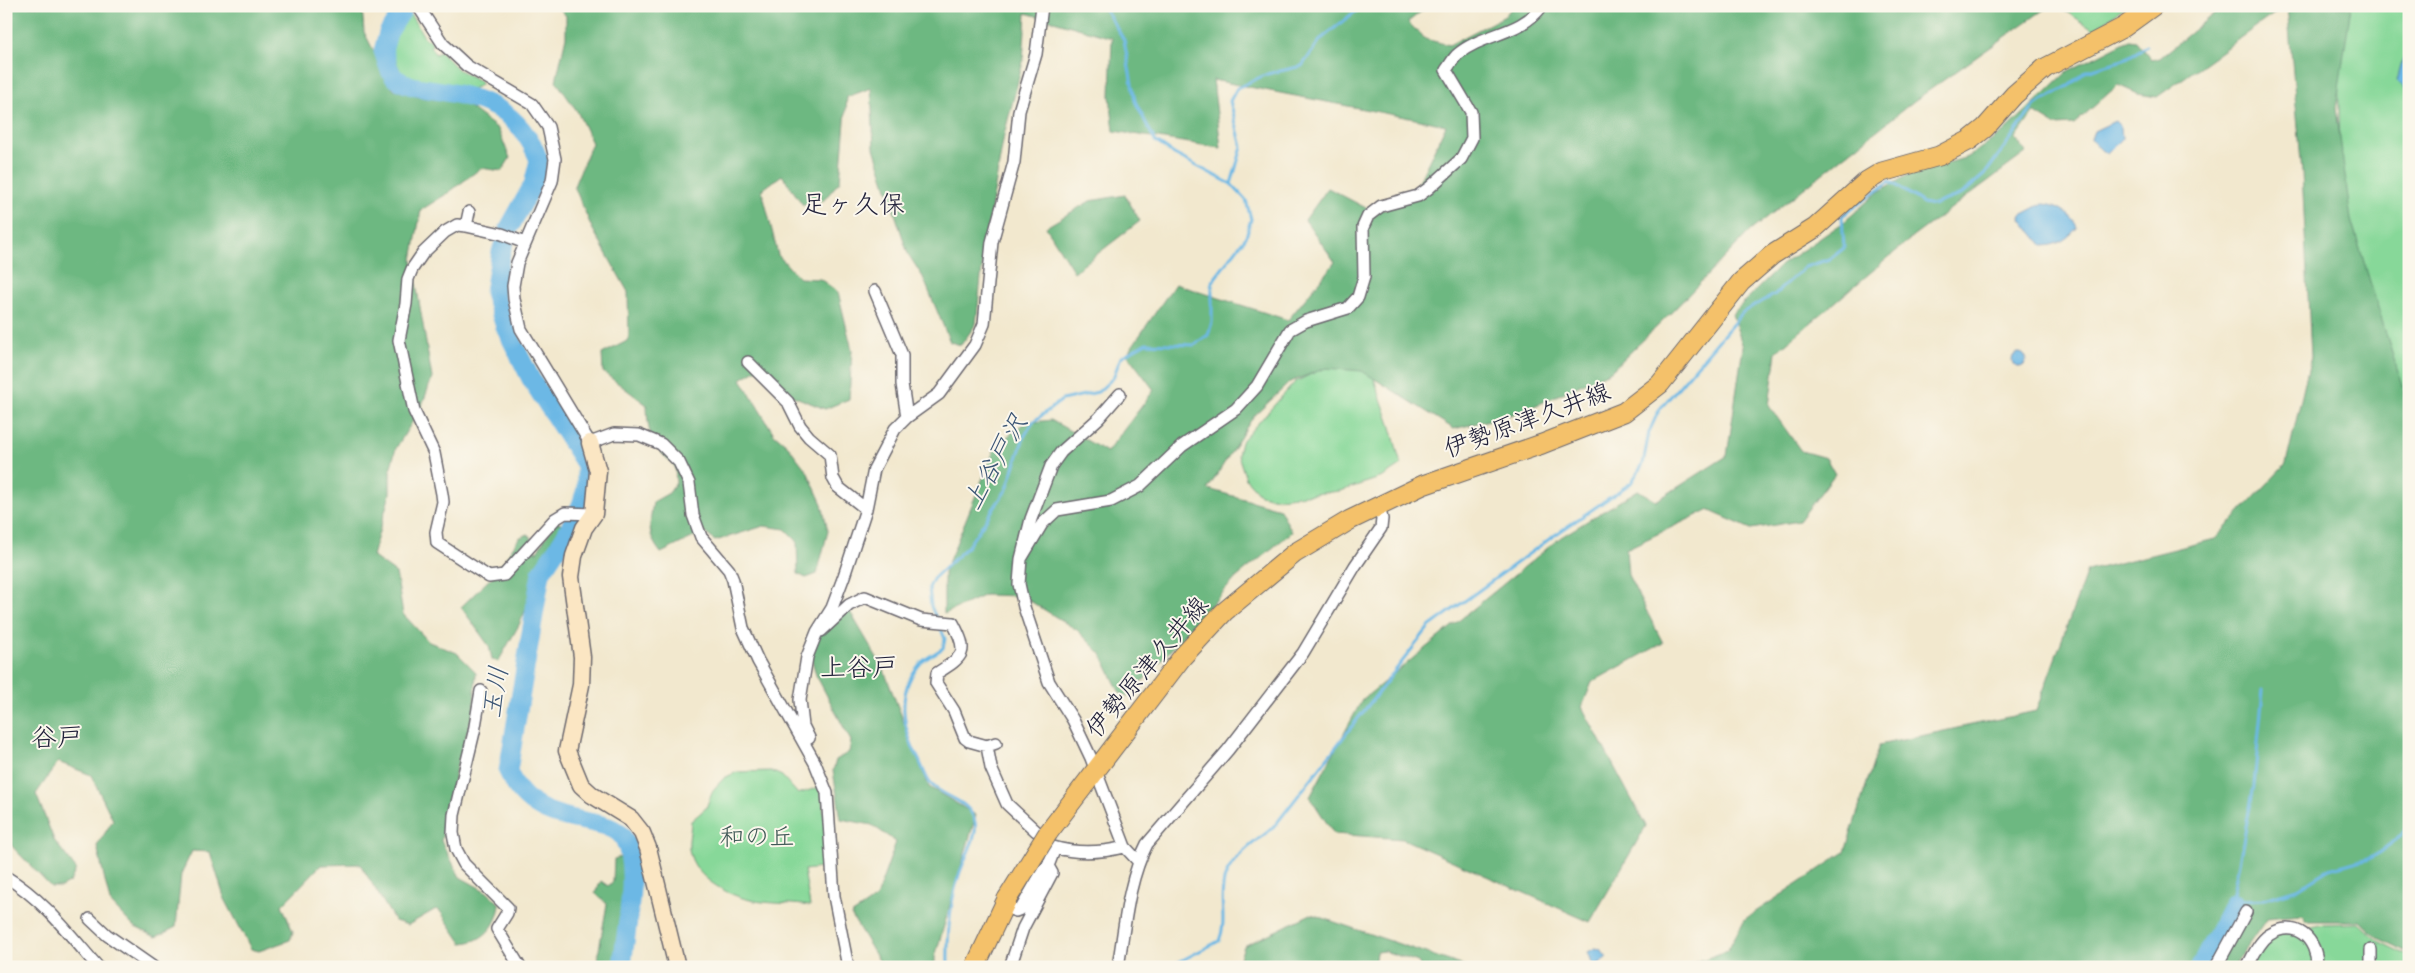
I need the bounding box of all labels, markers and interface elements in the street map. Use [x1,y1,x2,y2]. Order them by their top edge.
district label: 足ヶ久保 [801,188,905,221]
street label: 伊勢原津久井線 [1439,375,1615,465]
water label: 上谷戸沢 [955,408,1035,515]
street label: 伊勢原津久井線 [1078,590,1216,744]
district label: 上谷戸 [820,651,898,684]
water label: 玉川 [475,664,515,720]
district label: 谷戸 [31,721,83,754]
park label: 和の丘 [719,821,795,853]

